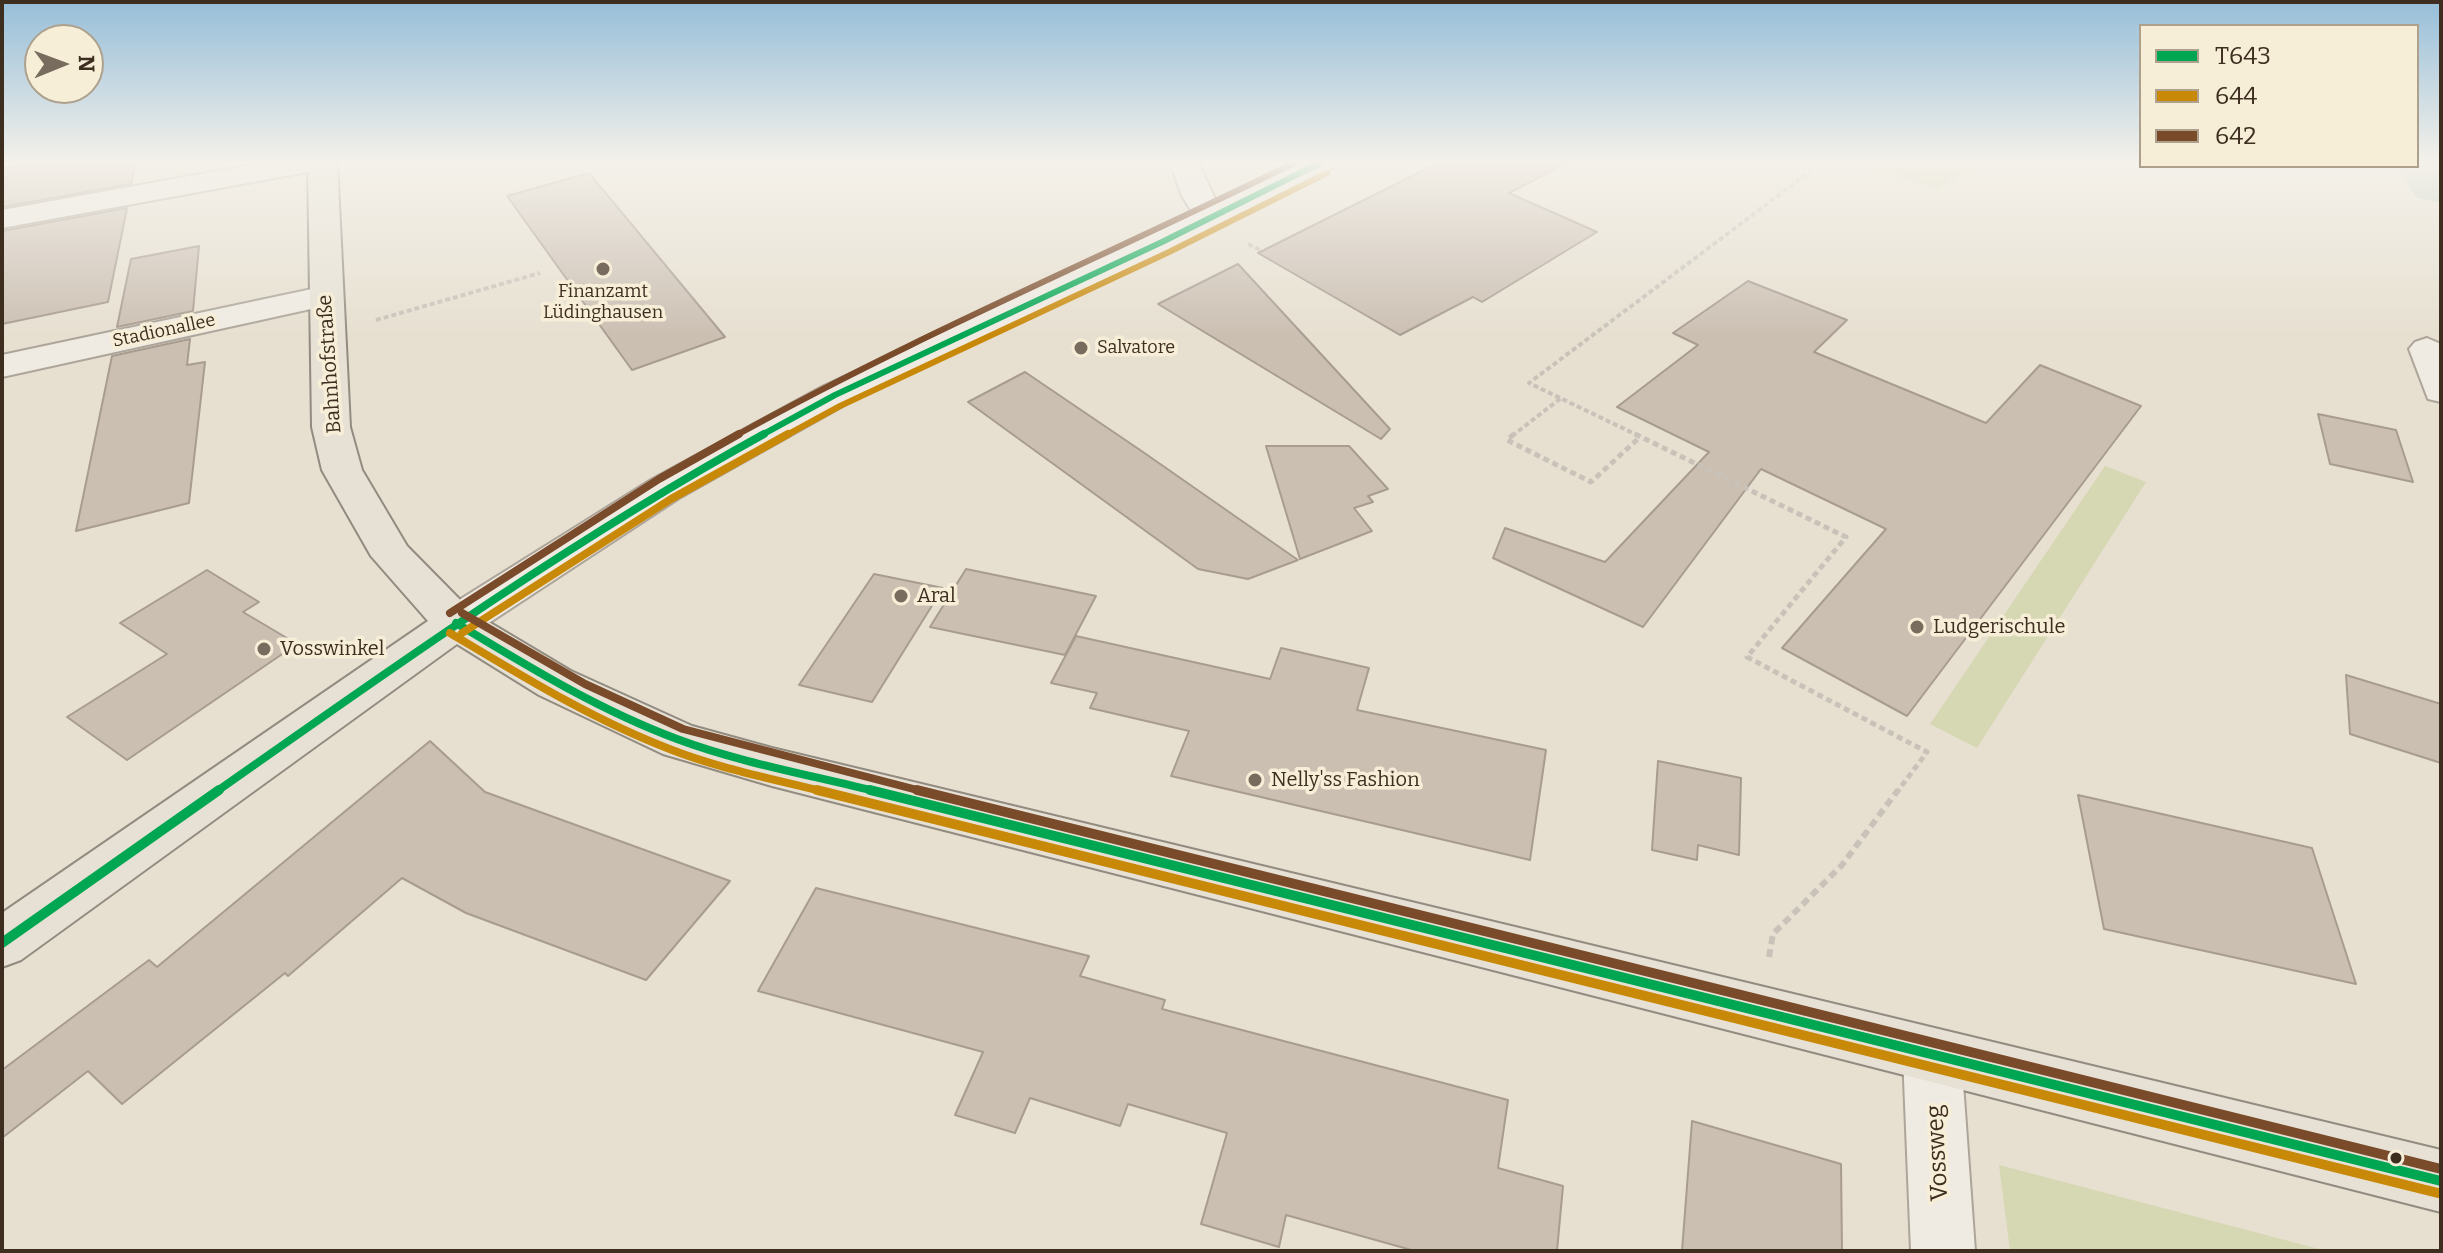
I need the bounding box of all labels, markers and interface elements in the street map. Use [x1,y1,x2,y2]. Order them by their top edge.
north arrow [24,24,104,104]
legend [2139,24,2419,168]
text: T643 [2215,42,2271,70]
text: N [73,55,100,72]
text: 644 [2215,82,2257,110]
text: 642 [2215,122,2256,150]
marker: Finanzamt Lüdinghausen [594,260,612,278]
place label: Finanzamt Lüdinghausen [543,281,663,324]
street label: Bahnhofstraße [313,294,347,434]
street label: Stadionallee [111,310,217,352]
place label: Salvatore [1097,337,1175,359]
marker: Salvatore [1072,339,1090,357]
place label: Aral [917,584,956,608]
marker: Aral [892,587,910,605]
place label: Ludgerischule [1933,615,2065,639]
marker: Ludgerischule [1908,618,1926,636]
place label: Vosswinkel [280,637,385,661]
marker: Vosswinkel [255,640,273,658]
place label: Nelly'ss Fashion [1271,768,1420,792]
marker: Nelly'ss Fashion [1246,771,1264,789]
street label: Vossweg [1921,1104,1955,1202]
unlabelled marker [2388,1150,2404,1166]

